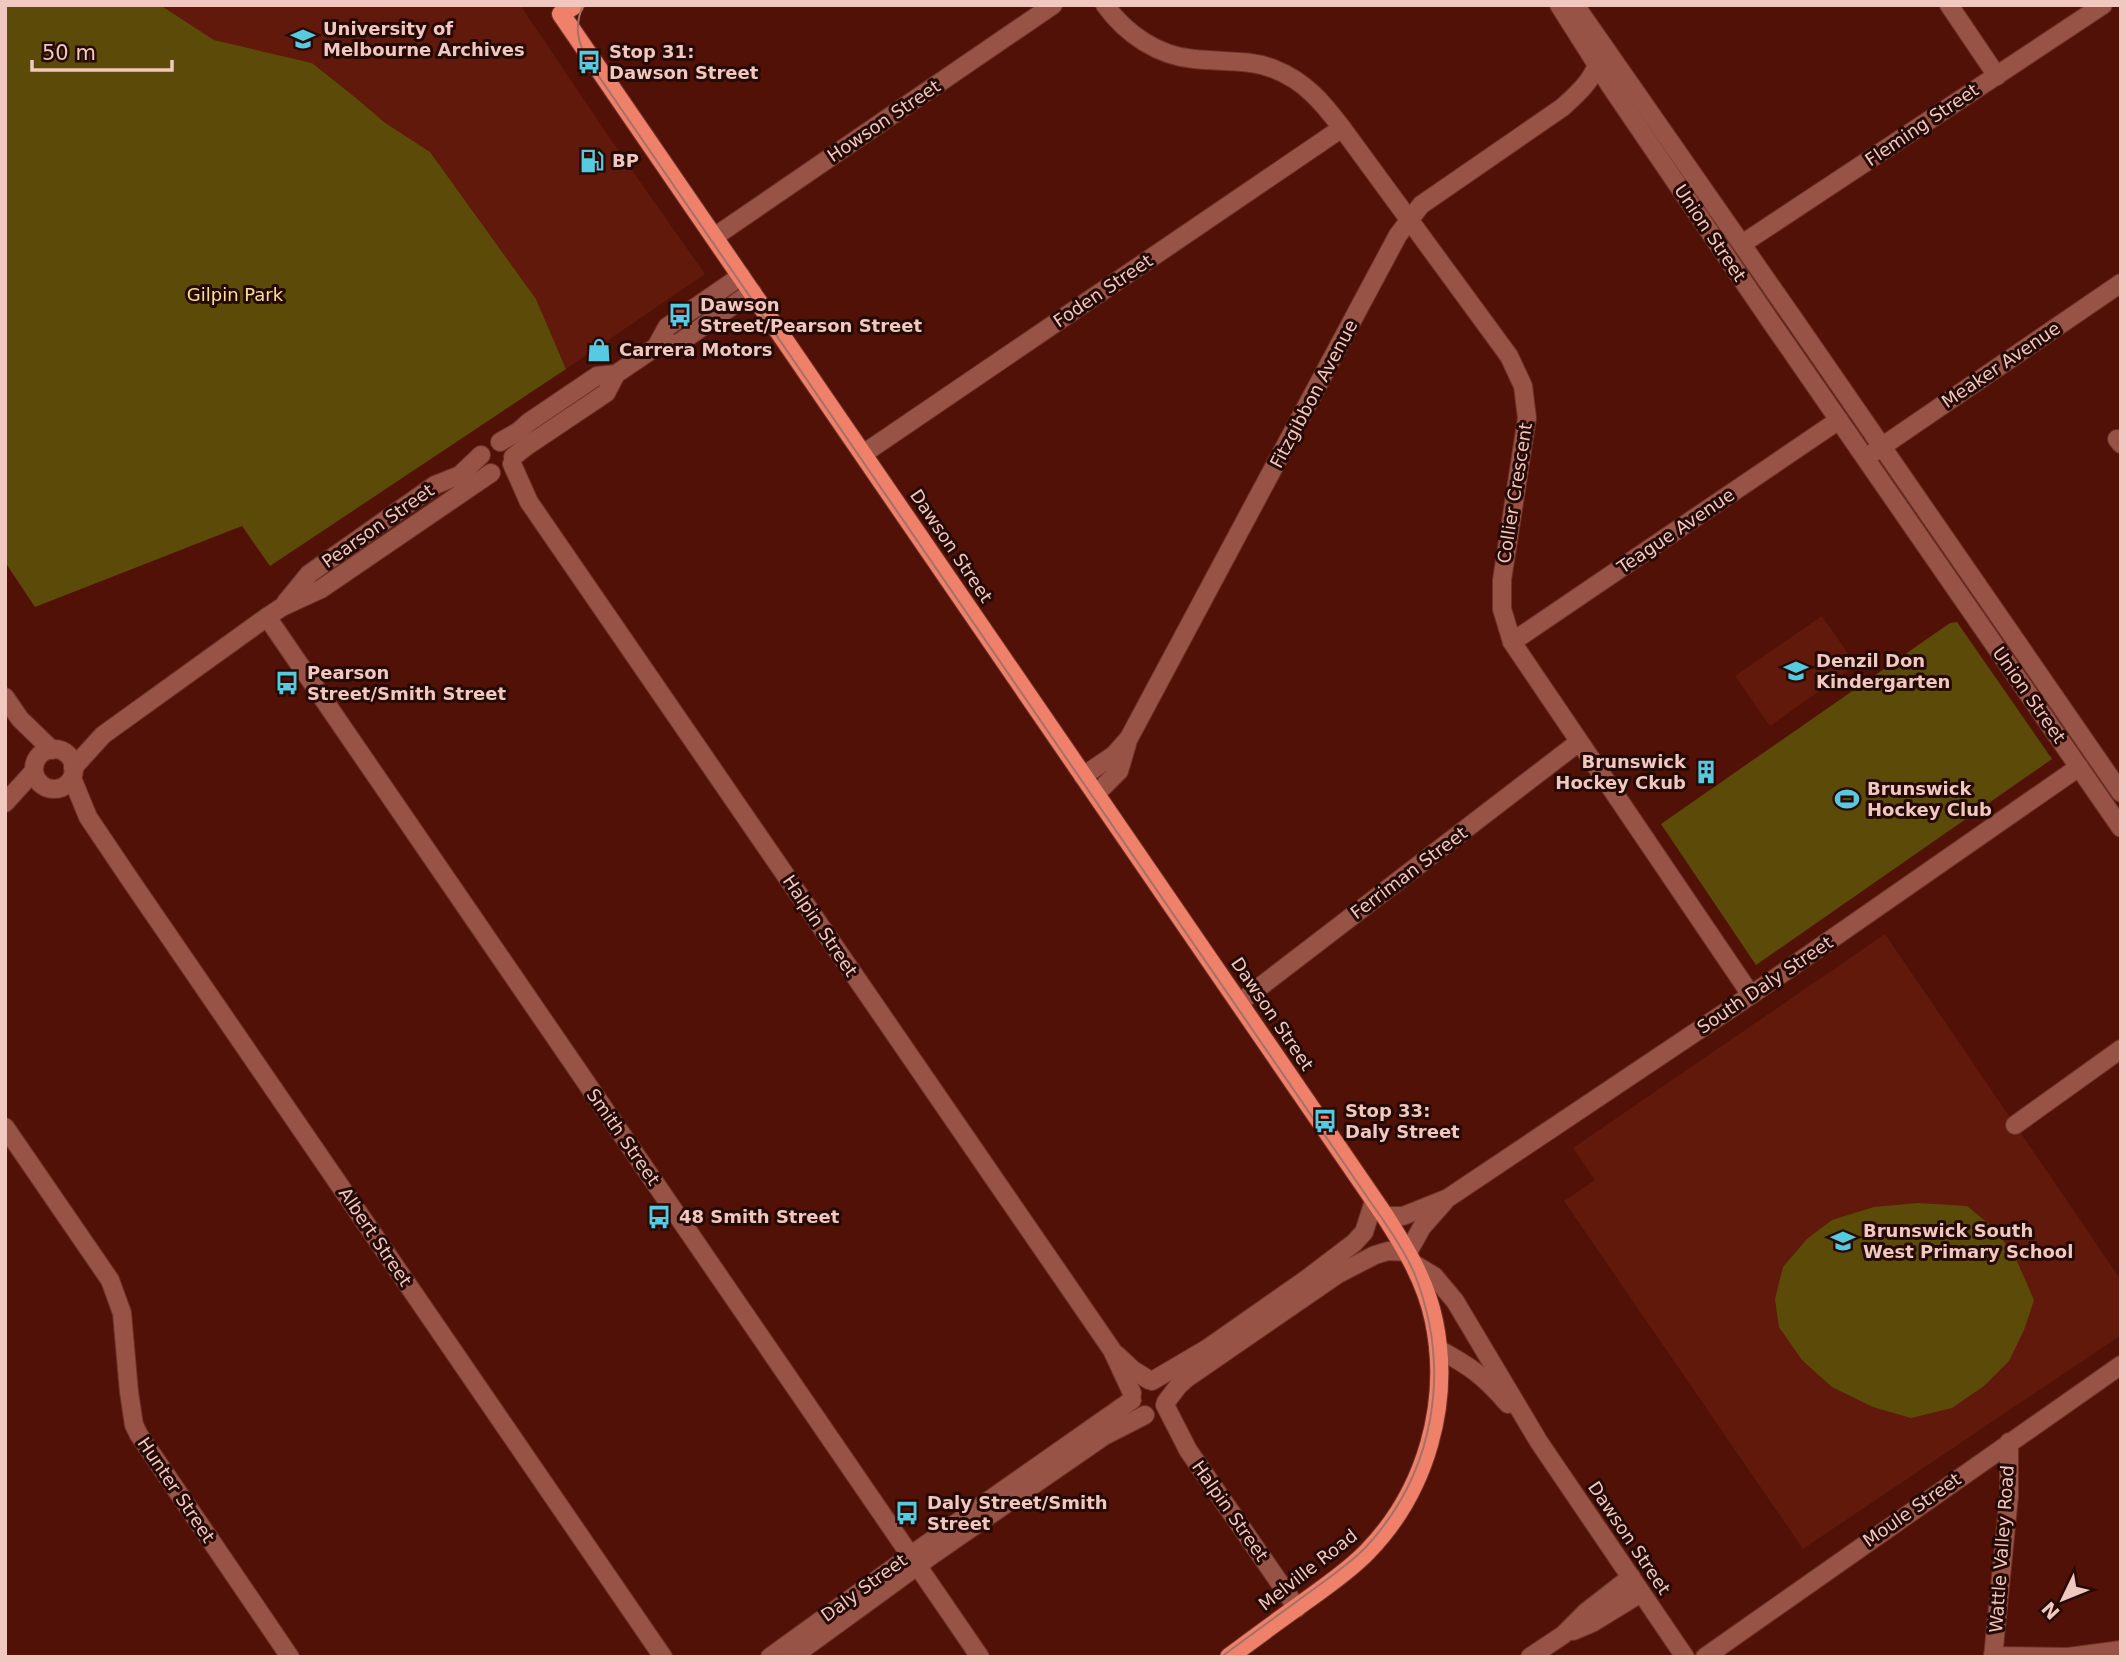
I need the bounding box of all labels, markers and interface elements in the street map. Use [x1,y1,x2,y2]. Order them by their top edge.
place label: University of Melbourne Archives [323,18,525,60]
school or university icon: University of Melbourne Archives [289,25,317,53]
scale bar [32,28,172,72]
text: 50 m [42,41,96,65]
place label: Stop 31: Dawson Street [609,41,759,83]
bus stop icon: Stop 31: Dawson Street [575,48,603,76]
street label: Howson Street [823,75,944,166]
street label: Fleming Street [1861,79,1982,170]
fuel station icon: BP [578,147,606,175]
place label: BP [612,150,639,171]
street label: Union Street [1670,180,1751,285]
street label: Foden Street [1049,250,1156,331]
park label: Gilpin Park [187,284,284,305]
place label: Dawson Street/Pearson Street [700,294,922,336]
bus stop icon: Dawson Street/Pearson Street [666,301,694,329]
street label: Fitzgibbon Avenue [1266,316,1362,471]
street label: Meaker Avenue [1937,317,2064,412]
shop icon: Carrera Motors [585,336,613,364]
place label: Carrera Motors [619,339,772,360]
street label: Collier Crescent [1493,421,1536,565]
street label: Pearson Street [318,479,438,572]
street label: Teague Avenue [1612,484,1738,578]
street label: Dawson Street [906,485,997,606]
street label: Union Street [1989,643,2070,747]
place label: Denzil Don Kindergarten [1816,650,1950,692]
school or university icon: Denzil Don Kindergarten [1782,657,1810,685]
place label: Pearson Street/Smith Street [307,662,506,704]
bus stop icon: Pearson Street/Smith Street [273,669,301,697]
place label: Brunswick Hockey Ckub [1555,751,1687,793]
building icon: Brunswick Hockey Ckub [1692,758,1720,786]
place label: Brunswick Hockey Club [1867,778,1992,820]
sports icon: Brunswick Hockey Club [1833,785,1861,813]
street label: Ferriman Street [1346,822,1471,923]
street label: Halpin Street [779,871,862,980]
street label: South Daly Street [1693,931,1837,1038]
street label: Dawson Street [1227,953,1318,1074]
street label: Smith Street [582,1084,664,1189]
place label: Stop 33: Daly Street [1345,1100,1460,1142]
bus stop icon: Stop 33: Daly Street [1311,1107,1339,1135]
street label: Albert Street [335,1183,416,1290]
bus stop icon: 48 Smith Street [645,1203,673,1231]
place label: 48 Smith Street [679,1206,840,1227]
place label: Brunswick South West Primary School [1863,1220,2073,1262]
school or university icon: Brunswick South West Primary School [1829,1227,1857,1255]
street label: Hunter Street [134,1433,219,1546]
street label: Halpin Street [1188,1456,1273,1565]
street label: Wattle Valley Road [1985,1464,2018,1634]
street label: Moule Street [1859,1468,1965,1551]
street label: Dawson Street [1584,1477,1675,1598]
place label: Daly Street/Smith Street [927,1492,1108,1534]
bus stop icon: Daly Street/Smith Street [893,1499,921,1527]
street label: Melville Road [1254,1525,1361,1615]
street label: Daly Street [817,1549,911,1626]
north arrow [2028,1564,2098,1634]
text: N [2037,1597,2064,1624]

